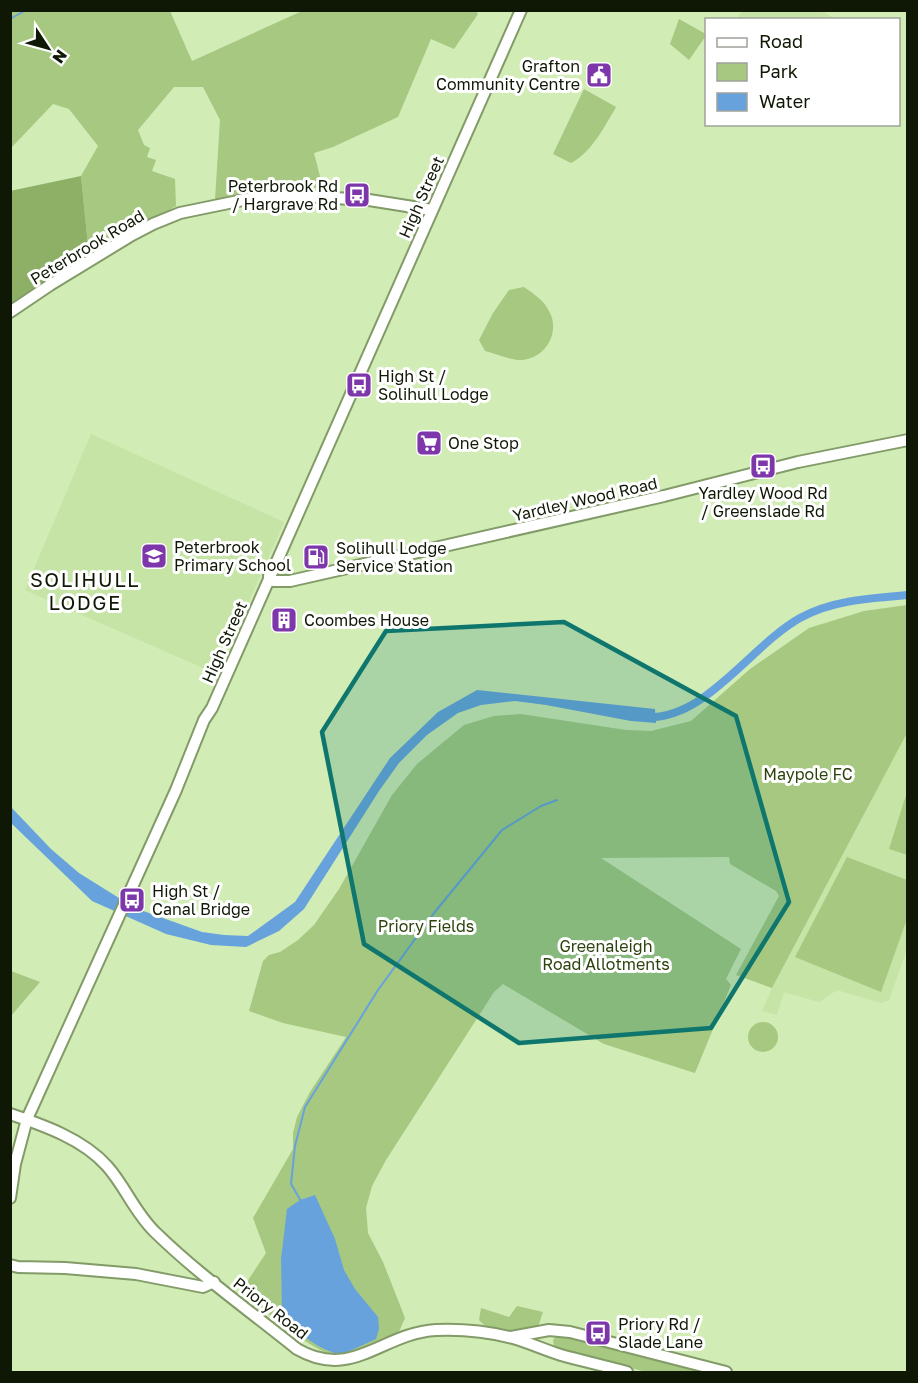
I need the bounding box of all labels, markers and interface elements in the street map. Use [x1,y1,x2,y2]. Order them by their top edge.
north arrow [18,18,78,78]
legend [705,18,900,126]
text: Road [759,30,803,52]
text: N [48,46,72,68]
place label: Grafton Community Centre [436,56,580,94]
public building icon: Grafton Community Centre [584,60,614,90]
text: Park [759,60,798,82]
text: Water [759,90,810,112]
street label: High Street [394,153,448,241]
place label: Peterbrook Rd / Hargrave Rd [228,176,338,214]
bus stop icon: Peterbrook Rd / Hargrave Rd [342,180,372,210]
street label: Peterbrook Road [27,205,147,289]
place label: High St / Solihull Lodge [378,366,489,404]
bus stop icon: High St / Solihull Lodge [344,370,374,400]
supermarket icon: One Stop [414,428,444,458]
place label: One Stop [448,433,519,453]
bus stop icon: Yardley Wood Rd / Greenslade Rd [748,451,778,481]
street label: Yardley Wood Road [511,473,659,525]
place label: Yardley Wood Rd / Greenslade Rd [698,483,828,521]
place label: Peterbrook Primary School [174,537,291,575]
place label: Solihull Lodge Service Station [336,538,453,576]
school or university icon: Peterbrook Primary School [139,541,169,571]
fuel station icon: Solihull Lodge Service Station [301,542,331,572]
district label: SOLIHULL LODGE [30,567,140,614]
street label: High Street [197,598,251,686]
building icon: Coombes House [269,605,299,635]
place label: Coombes House [304,610,429,630]
park label: Maypole FC [763,764,853,784]
place label: High St / Canal Bridge [152,881,250,919]
bus stop icon: High St / Canal Bridge [117,885,147,915]
park label: Priory Fields [378,916,474,936]
park label: Greenaleigh Road Allotments [542,936,670,974]
street label: Priory Road [230,1273,312,1343]
place label: Priory Rd / Slade Lane [618,1314,703,1352]
bus stop icon: Priory Rd / Slade Lane [583,1318,613,1348]

